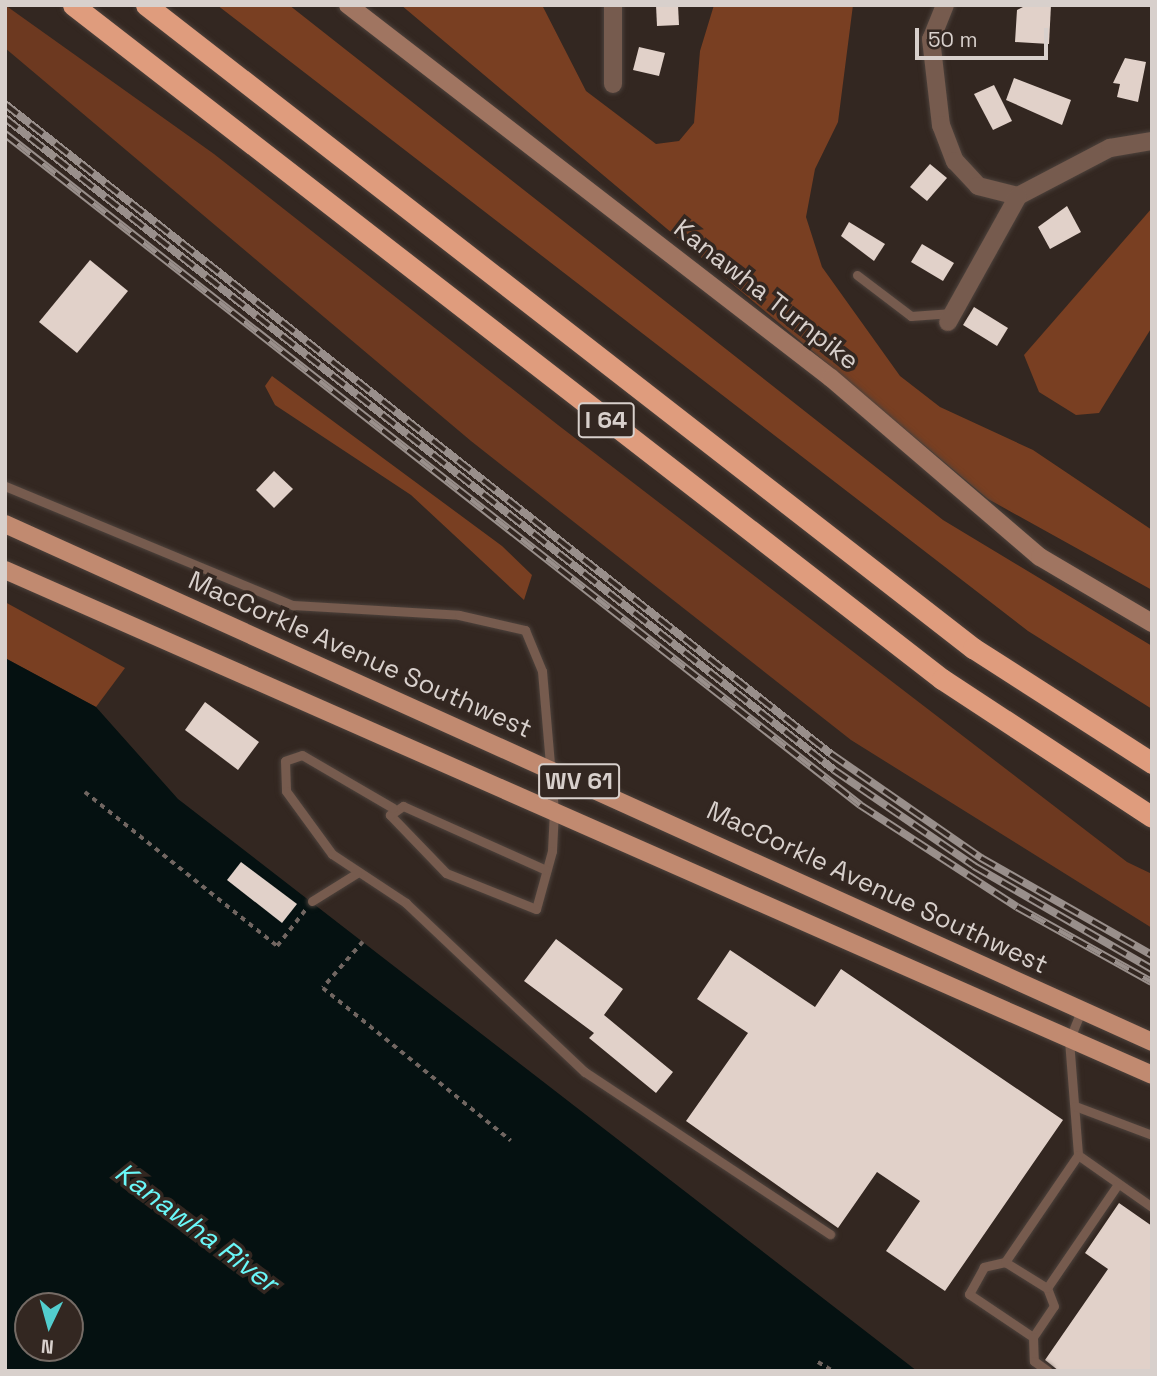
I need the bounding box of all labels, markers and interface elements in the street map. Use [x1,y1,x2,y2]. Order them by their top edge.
scale bar [919,14,1052,58]
text: 50 m [928,26,978,53]
street label: Kanawha Turnpike [667,213,865,377]
road number: I 64 [576,400,636,440]
street label: MacCorkle Avenue Southwest [183,565,537,745]
road number: WV 61 [537,760,621,802]
street label: MacCorkle Avenue Southwest [701,795,1053,981]
water label: Kanawha River [109,1155,285,1299]
north arrow [14,1292,84,1362]
text: N [40,1333,55,1359]

